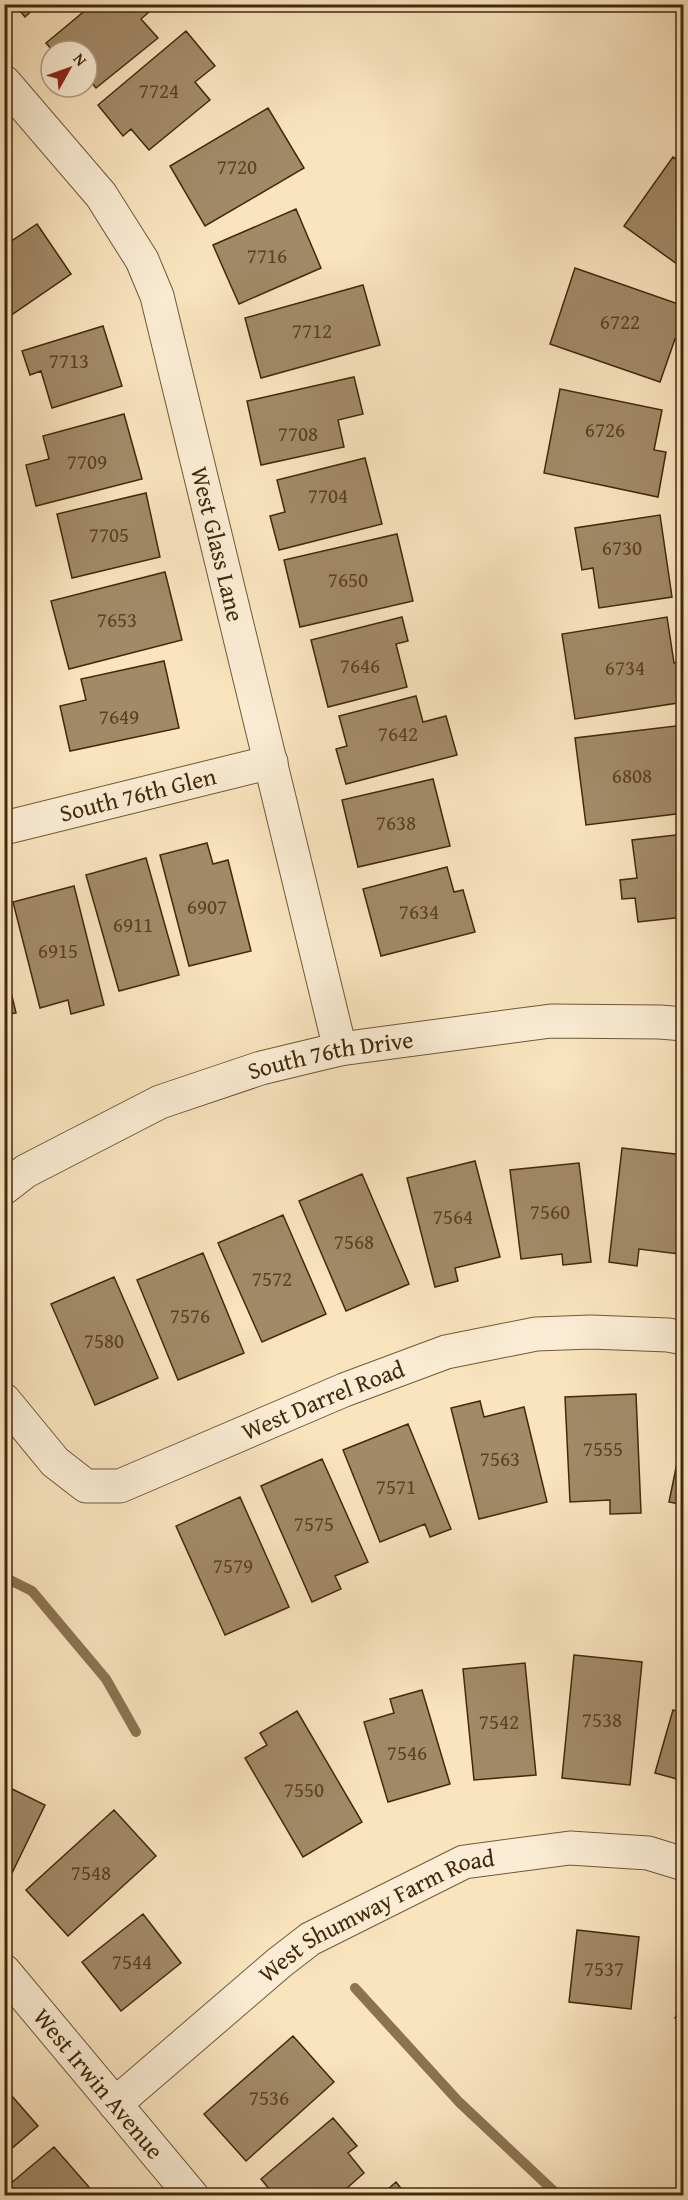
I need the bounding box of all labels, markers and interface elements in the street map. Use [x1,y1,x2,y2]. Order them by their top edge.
north arrow [39,39,99,99]
text: N [68,48,93,71]
house number: 7724 [139,75,179,106]
house number: 7720 [217,151,257,182]
house number: 7716 [247,240,287,271]
house number: 6722 [600,306,640,337]
house number: 7712 [292,315,332,346]
house number: 7713 [49,345,89,376]
house number: 6726 [585,414,625,445]
house number: 7708 [278,418,318,449]
house number: 7709 [67,446,107,477]
street label: West Glass Lane [182,463,253,625]
house number: 7704 [308,480,348,511]
house number: 7705 [89,519,129,550]
house number: 6730 [602,532,642,563]
house number: 7650 [328,564,368,595]
house number: 7653 [97,604,137,635]
house number: 7646 [340,650,380,681]
house number: 6734 [605,652,645,683]
house number: 7649 [99,701,139,732]
house number: 7642 [378,718,418,749]
street label: South 76th Glen [56,758,220,831]
house number: 6808 [612,760,652,791]
house number: 7638 [376,807,416,838]
house number: 6907 [187,891,227,922]
house number: 7634 [399,896,439,927]
house number: 6911 [113,909,153,940]
house number: 6915 [38,935,78,966]
street label: South 76th Drive [243,1021,415,1088]
house number: 7560 [530,1196,570,1227]
house number: 7564 [433,1201,473,1232]
house number: 7568 [334,1226,374,1257]
house number: 7572 [252,1263,292,1294]
house number: 7576 [170,1300,210,1331]
house number: 7580 [84,1325,124,1356]
street label: West Darrel Road [236,1351,409,1449]
house number: 7555 [583,1433,623,1464]
house number: 7563 [480,1443,520,1474]
house number: 7571 [376,1471,416,1502]
house number: 7575 [294,1508,334,1539]
house number: 7579 [213,1550,253,1581]
house number: 7538 [582,1704,622,1735]
house number: 7542 [479,1706,519,1737]
house number: 7546 [387,1737,427,1768]
house number: 7550 [284,1774,324,1805]
street label: West Shumway Farm Road [250,1840,497,1991]
house number: 7548 [71,1857,111,1888]
house number: 7544 [112,1946,152,1977]
house number: 7537 [584,1953,624,1984]
street label: West Irwin Avenue [25,2000,172,2167]
house number: 7536 [249,2082,289,2113]

